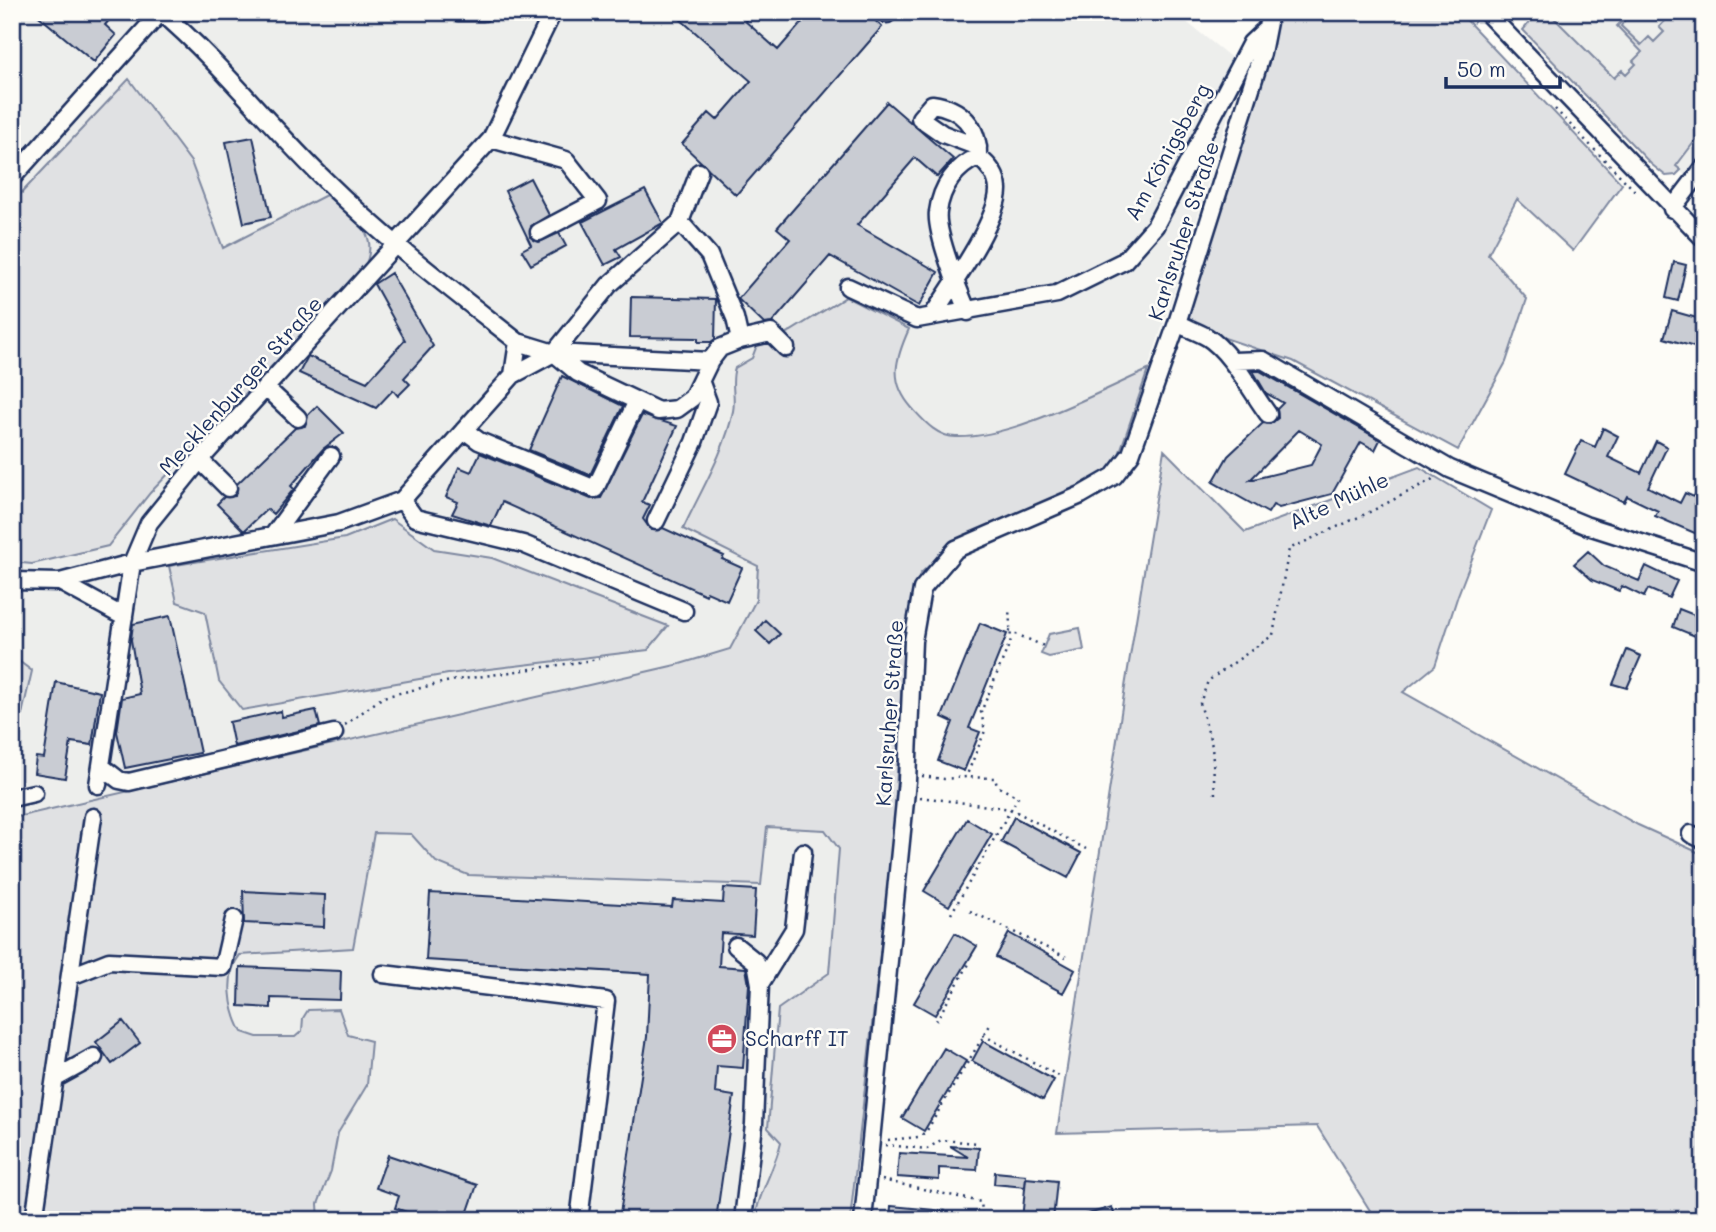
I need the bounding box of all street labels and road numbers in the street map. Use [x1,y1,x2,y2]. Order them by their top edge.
street label: Am Königsberg [1118,78,1216,225]
street label: Karlsruher Straße [1141,137,1224,324]
street label: Mecklenburger Straße [152,290,328,480]
street label: Alte Mühle [1284,465,1393,535]
street label: Karlsruher Straße [869,619,908,807]

